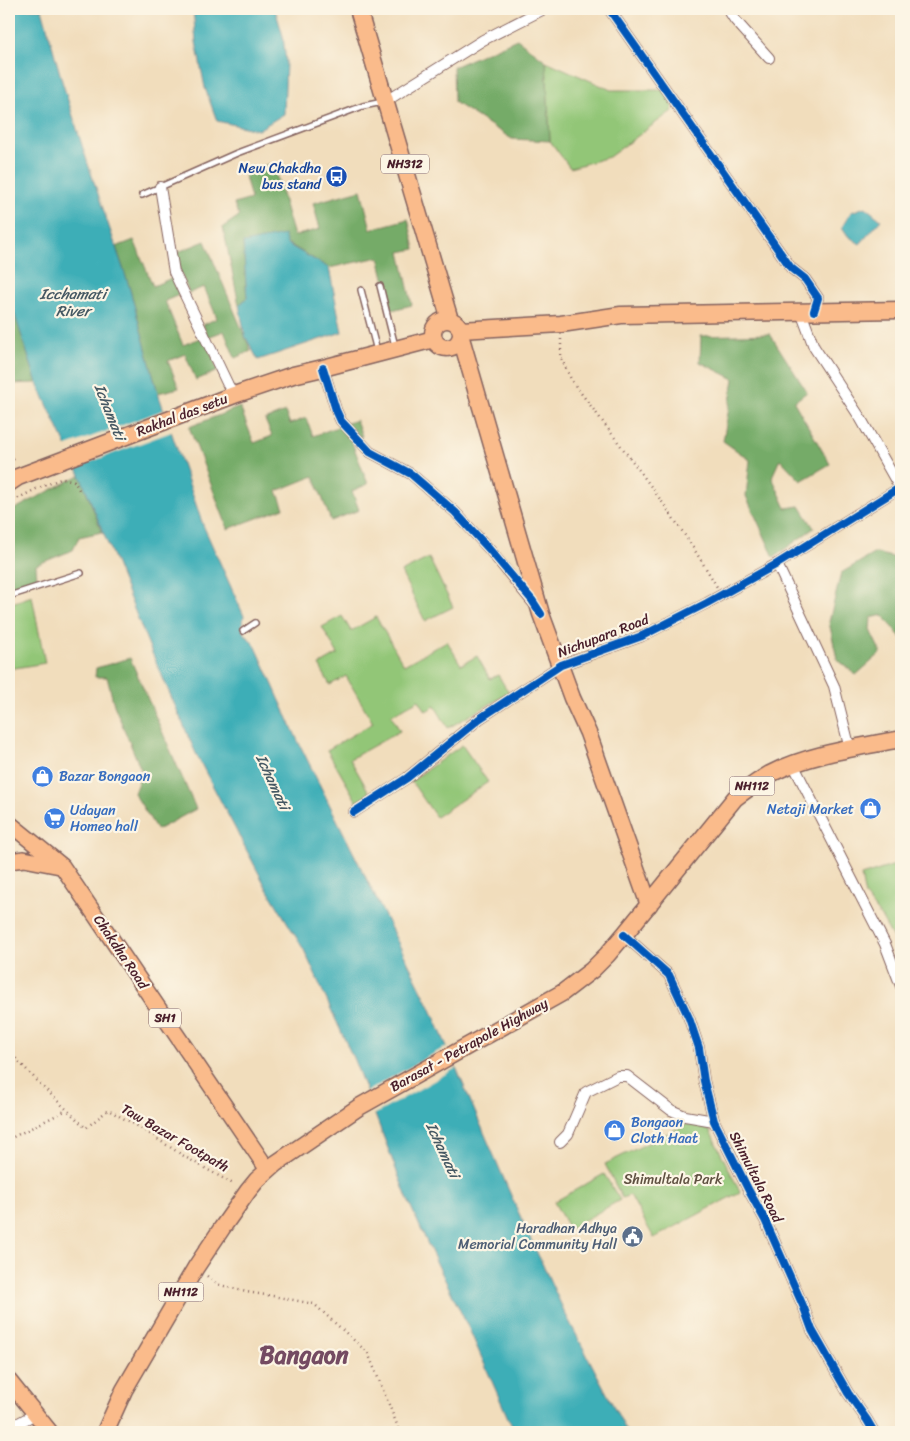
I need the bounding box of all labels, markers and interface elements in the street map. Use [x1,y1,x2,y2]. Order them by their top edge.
road number: NH312 [381,154,429,173]
place label: New Chakdha bus stand [239,156,323,197]
bus stop icon: New Chakdha bus stand [325,164,349,188]
water label: Icchamati River [39,281,109,324]
water label: Ichamati [87,379,134,447]
street label: Rakhal das setu [133,386,232,444]
street label: Nichupara Road [554,607,654,665]
water label: Ichamati [248,749,298,817]
shop icon: Bazar Bongaon [31,764,55,788]
place label: Bazar Bongaon [59,764,151,789]
road number: NH112 [730,776,774,796]
place label: Netaji Market [767,797,854,822]
shop icon: Netaji Market [858,797,882,821]
place label: Udayan Homeo hall [70,798,139,839]
supermarket icon: Udayan Homeo hall [42,806,66,830]
street label: Chakdha Road [87,909,156,996]
street label: Barasat - Petrapole Highway [385,991,553,1099]
road number: SH1 [149,1008,181,1028]
street label: Taw Bazar Footpath [116,1097,234,1179]
place label: Bongaon Cloth Haat [631,1110,698,1151]
water label: Ichamati [418,1117,468,1185]
shop icon: Bongaon Cloth Haat [603,1118,627,1142]
street label: Shimultala Road [722,1127,791,1229]
park label: Shimultala Park [624,1167,723,1192]
place label: Haradhan Adhya Memorial Community Hall [458,1216,618,1257]
public building icon: Haradhan Adhya Memorial Community Hall [621,1224,645,1248]
road number: NH112 [158,1282,204,1301]
district label: Bangaon [259,1334,349,1376]

